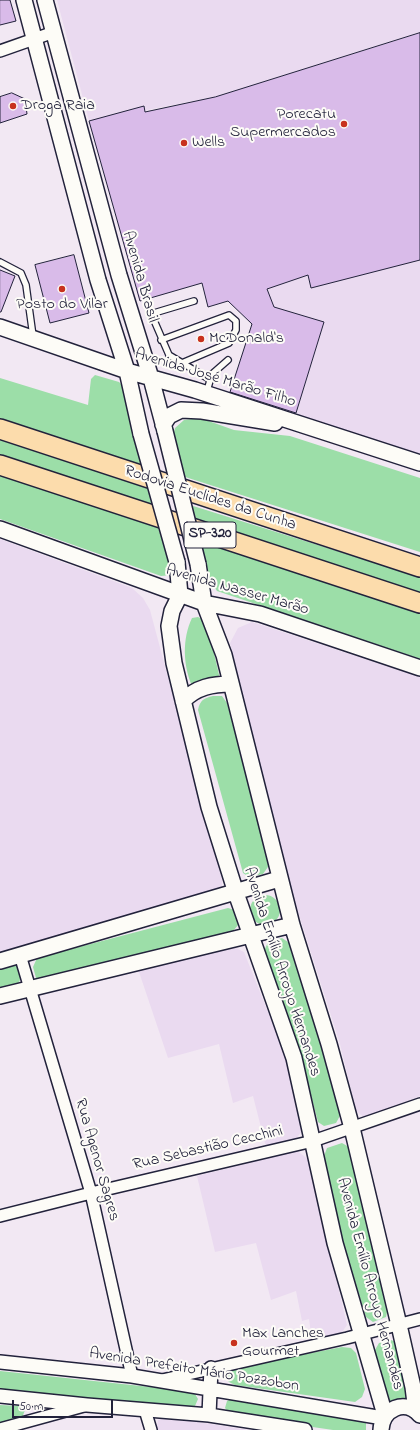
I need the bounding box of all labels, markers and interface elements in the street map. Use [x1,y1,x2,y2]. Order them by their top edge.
place label: Droga Raia [21,96,95,116]
marker: Droga Raia [8,101,18,111]
place label: Porecatu Supermercados [230,105,336,143]
marker: Porecatu Supermercados [339,119,349,129]
place label: Wells [192,133,225,153]
marker: Wells [179,138,189,148]
street label: Avenida Brasil [117,229,161,325]
marker: Posto do Vilar [57,284,67,294]
place label: Posto do Vilar [16,295,108,315]
place label: McDonald's [209,329,284,349]
marker: McDonald's [196,334,206,344]
street label: Avenida José Marão Filho [132,345,298,413]
street label: Rodovia Euclides da Cunha [122,462,298,536]
road number: SP-320 [184,522,236,548]
street label: Avenida Nasser Marão [163,561,311,621]
street label: Avenida Emílio Arroyo Hernandes [238,865,324,1079]
street label: Rua Agenor Sagres [69,1097,123,1223]
street label: Rua Sebastião Cecchini [131,1122,285,1176]
street label: Avenida Emílio Arroyo Hernandes [331,1176,407,1392]
place label: Max Lanches Gourmet [242,1324,324,1362]
marker: Max Lanches Gourmet [229,1338,239,1348]
street label: Avenida Prefeito Mário Pozzobon [88,1345,300,1397]
scale bar [14,1392,115,1418]
text: 50 m [19,1398,43,1416]

